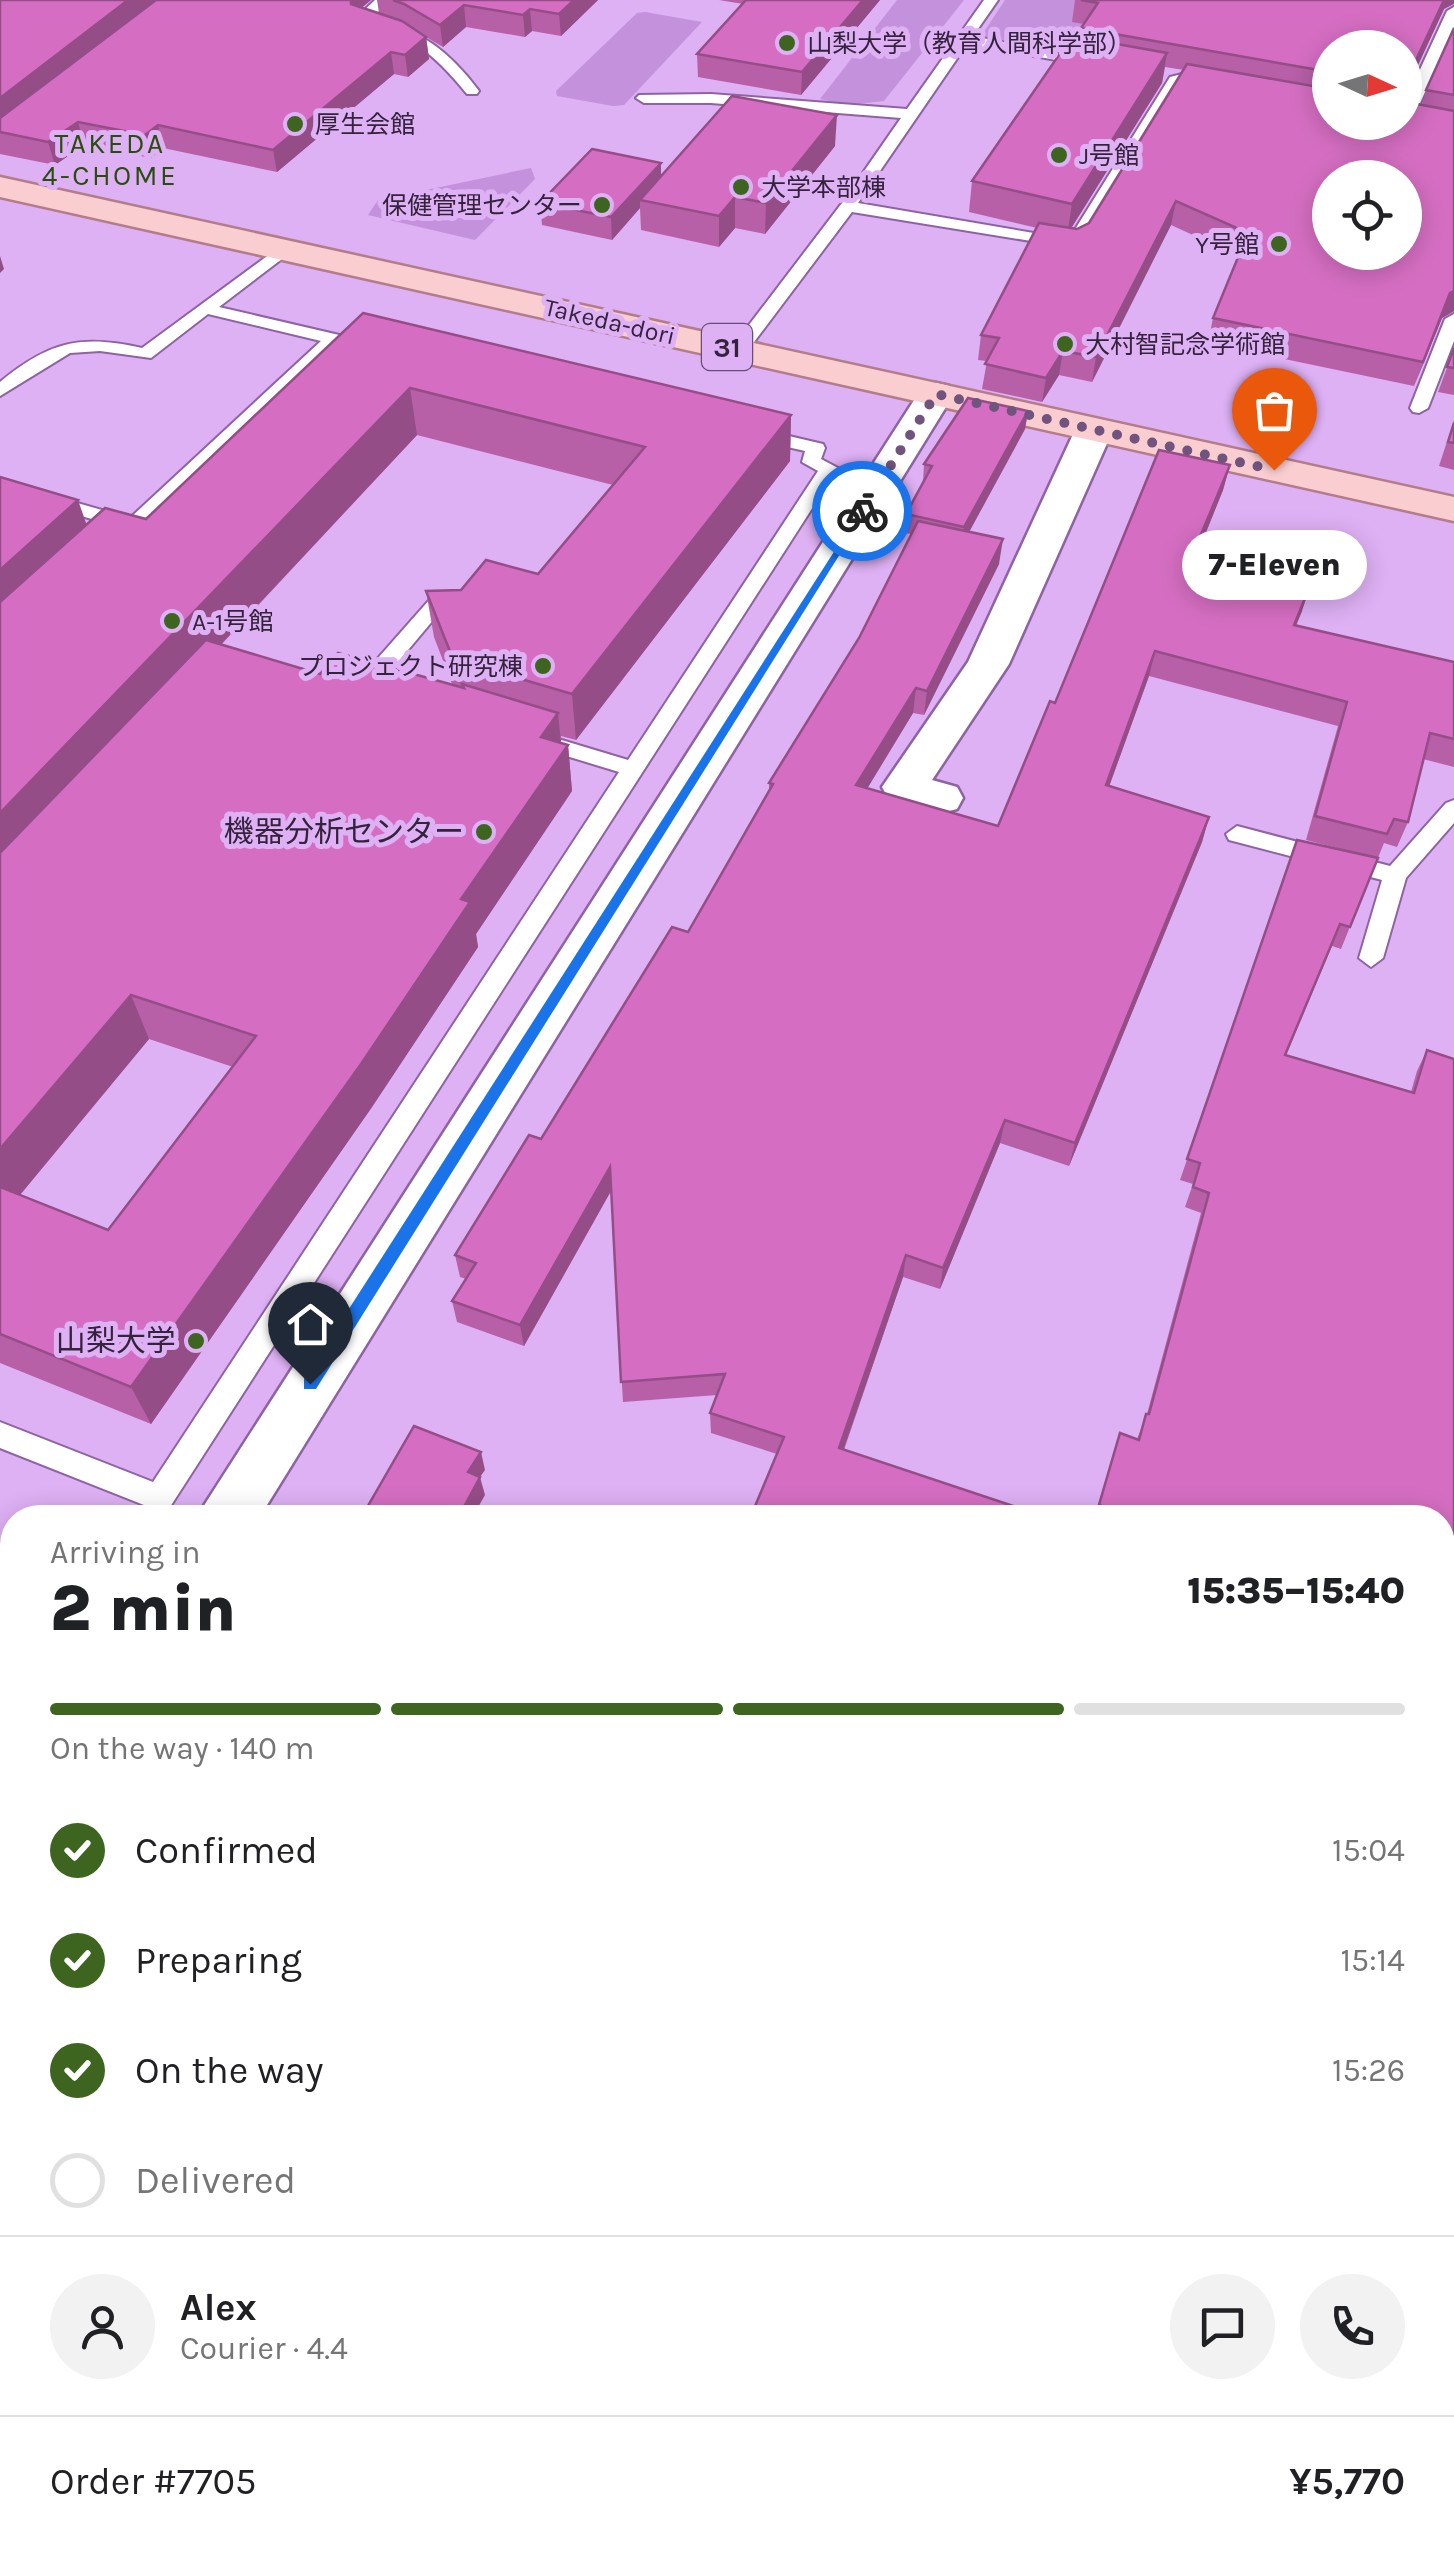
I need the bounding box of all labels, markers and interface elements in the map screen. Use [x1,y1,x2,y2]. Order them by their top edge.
place label: 山梨大学（教育人間科学部） [807,29,1132,58]
north arrow [1312,30,1422,140]
map controls [1312,30,1422,270]
marker: 山梨大学（教育人間科学部） [776,32,798,54]
place label: 厚生会館 [315,110,415,139]
marker: 厚生会館 [284,113,306,135]
district label: TAKEDA 4-CHOME [42,127,178,192]
place label: J号館 [1079,141,1139,170]
marker: J号館 [1048,144,1070,166]
button: locate [1312,160,1422,270]
place label: 大学本部棟 [761,173,886,202]
marker: 大学本部棟 [730,176,752,198]
place label: 保健管理センター [382,191,582,220]
marker: 保健管理センター [591,194,613,216]
place label: Y号館 [1195,230,1259,259]
marker: Y号館 [1268,233,1290,255]
street label: Takeda-dori [542,292,678,351]
road number: 31 [702,324,752,370]
place label: 大村智記念学術館 [1085,330,1285,359]
marker: 大村智記念学術館 [1054,333,1076,355]
pin [1232,368,1317,471]
icon: bag [1247,383,1302,438]
courier [812,461,912,561]
icon: bike [835,484,890,539]
callout: 7-Eleven [1182,530,1366,600]
text: 7-Eleven [1208,546,1341,583]
place label: A-1号館 [192,607,273,636]
marker: A-1号館 [161,610,183,632]
place label: プロジェクト研究棟 [298,652,523,681]
marker: プロジェクト研究棟 [532,655,554,677]
place label: 機器分析センター [224,814,464,850]
marker: 機器分析センター [473,821,495,843]
pin [268,1282,353,1385]
icon: home [283,1297,338,1352]
place label: 山梨大学 [56,1323,176,1359]
marker: 山梨大学 [185,1330,207,1352]
text: Arriving in [50,1534,201,1571]
text: 15:35–15:40 [1187,1568,1405,1613]
text: 2 min [50,1570,236,1646]
text: On the way · 140 m [50,1730,315,1767]
icon: check [50,1823,105,1878]
text: Confirmed [135,1828,318,1873]
text: 15:04 [1332,1832,1405,1869]
icon: check [50,1933,105,1988]
text: Preparing [135,1938,302,1983]
text: 15:14 [1341,1942,1405,1979]
icon: check [50,2043,105,2098]
text: On the way [135,2048,323,2093]
text: 15:26 [1332,2052,1405,2089]
text: Delivered [135,2158,296,2203]
button: person [50,2274,155,2379]
button: chat [1170,2274,1275,2379]
button: phone [1300,2274,1405,2379]
text: Alex [180,2285,257,2330]
text: Courier · 4.4 [180,2330,348,2367]
text: Order #7705 [50,2459,257,2504]
text: ¥5,770 [1289,2459,1405,2504]

